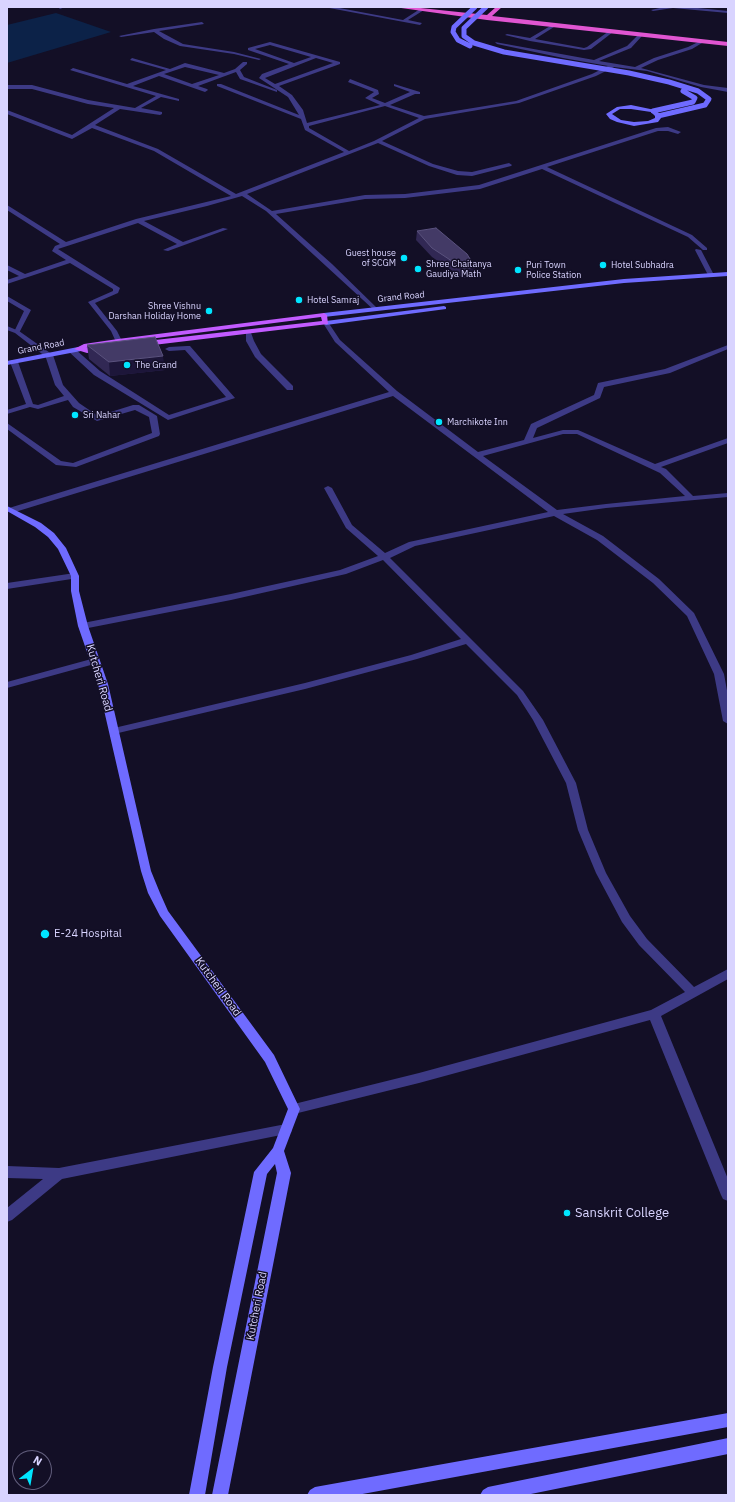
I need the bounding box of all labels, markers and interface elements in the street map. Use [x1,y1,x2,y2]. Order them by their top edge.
place label: Guest house of SCGM [346,248,396,269]
marker: Guest house of SCGM [399,253,409,263]
place label: Shree Chaitanya Gaudiya Math [426,259,492,280]
place label: Puri Town Police Station [526,260,581,281]
marker: Hotel Subhadra [598,260,608,270]
place label: Hotel Subhadra [611,260,674,270]
marker: Shree Chaitanya Gaudiya Math [413,264,423,274]
marker: Puri Town Police Station [513,265,523,275]
street label: Grand Road [377,289,425,305]
marker: Hotel Samraj [294,295,304,305]
place label: Hotel Samraj [307,295,359,305]
place label: Shree Vishnu Darshan Holiday Home [108,301,201,322]
marker: Shree Vishnu Darshan Holiday Home [204,306,214,316]
street label: Grand Road [17,337,65,357]
marker: The Grand [122,360,132,370]
place label: The Grand [135,360,177,370]
marker: Sri Nahar [70,410,80,420]
place label: Sri Nahar [83,410,120,420]
marker: Marchikote Inn [434,417,444,427]
place label: Marchikote Inn [447,417,508,427]
street label: Kutcheri Road [83,643,115,713]
place label: E-24 Hospital [54,927,122,941]
marker: E-24 Hospital [39,928,51,940]
street label: Kutcheri Road [192,955,244,1019]
place label: Sanskrit College [575,1205,669,1221]
marker: Sanskrit College [562,1208,572,1218]
street label: Kutcheri Road [244,1271,270,1341]
north arrow [12,1450,52,1490]
text: N [31,1453,45,1469]

